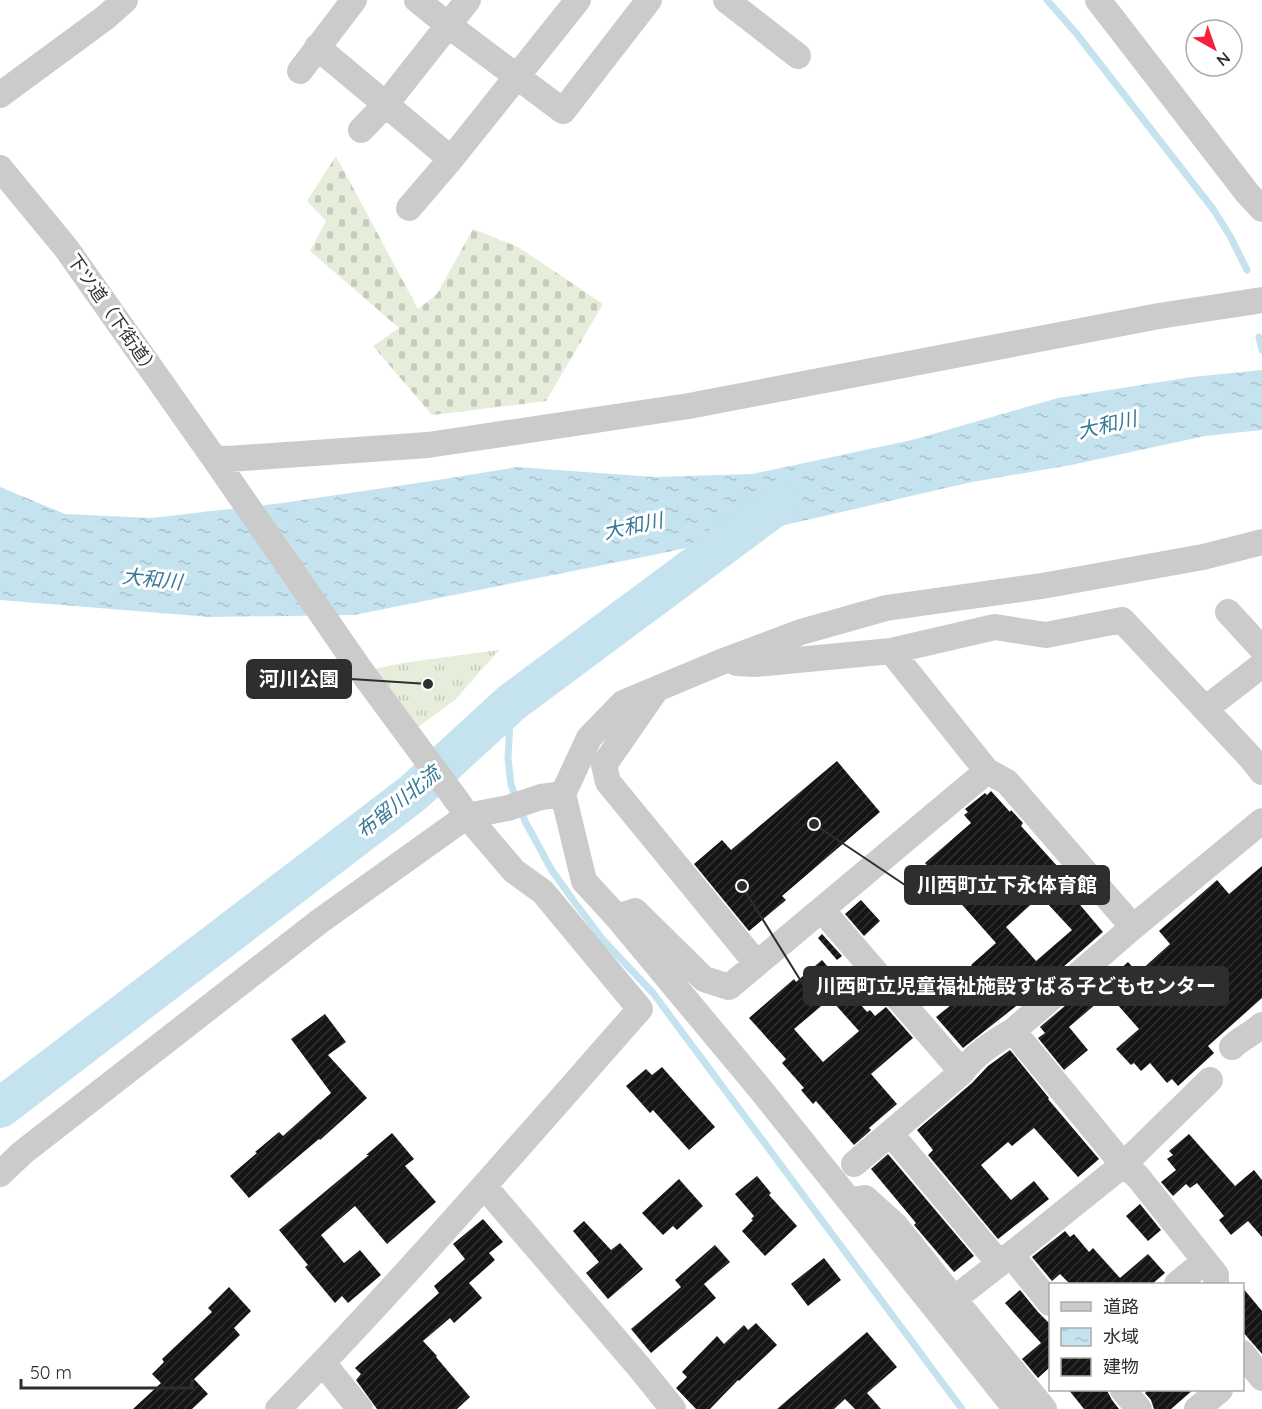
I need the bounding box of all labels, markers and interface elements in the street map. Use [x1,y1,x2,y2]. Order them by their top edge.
north arrow [1184,18,1244,78]
text: N [1213,48,1235,71]
street label: 下ツ道（下街道） [63,249,164,380]
water label: 大和川 [1075,405,1141,443]
water label: 大和川 [601,507,667,544]
water label: 大和川 [121,563,185,594]
callout: 河川公園 [247,660,351,698]
text: 河川公園 [259,666,339,691]
water label: 布留川北流 [351,759,447,843]
callout: 川西町立下永体育館 [905,866,1109,904]
text: 川西町立下永体育館 [917,872,1097,897]
callout: 川西町立児童福祉施設すばる子どもセンター [804,967,1228,1005]
text: 川西町立児童福祉施設すばる子どもセンター [816,973,1216,998]
legend [1049,1283,1244,1391]
text: 道路 [1103,1295,1139,1318]
text: 水域 [1103,1325,1139,1348]
scale bar [21,1352,192,1390]
text: 建物 [1103,1355,1139,1378]
text: 50 m [30,1361,72,1384]

